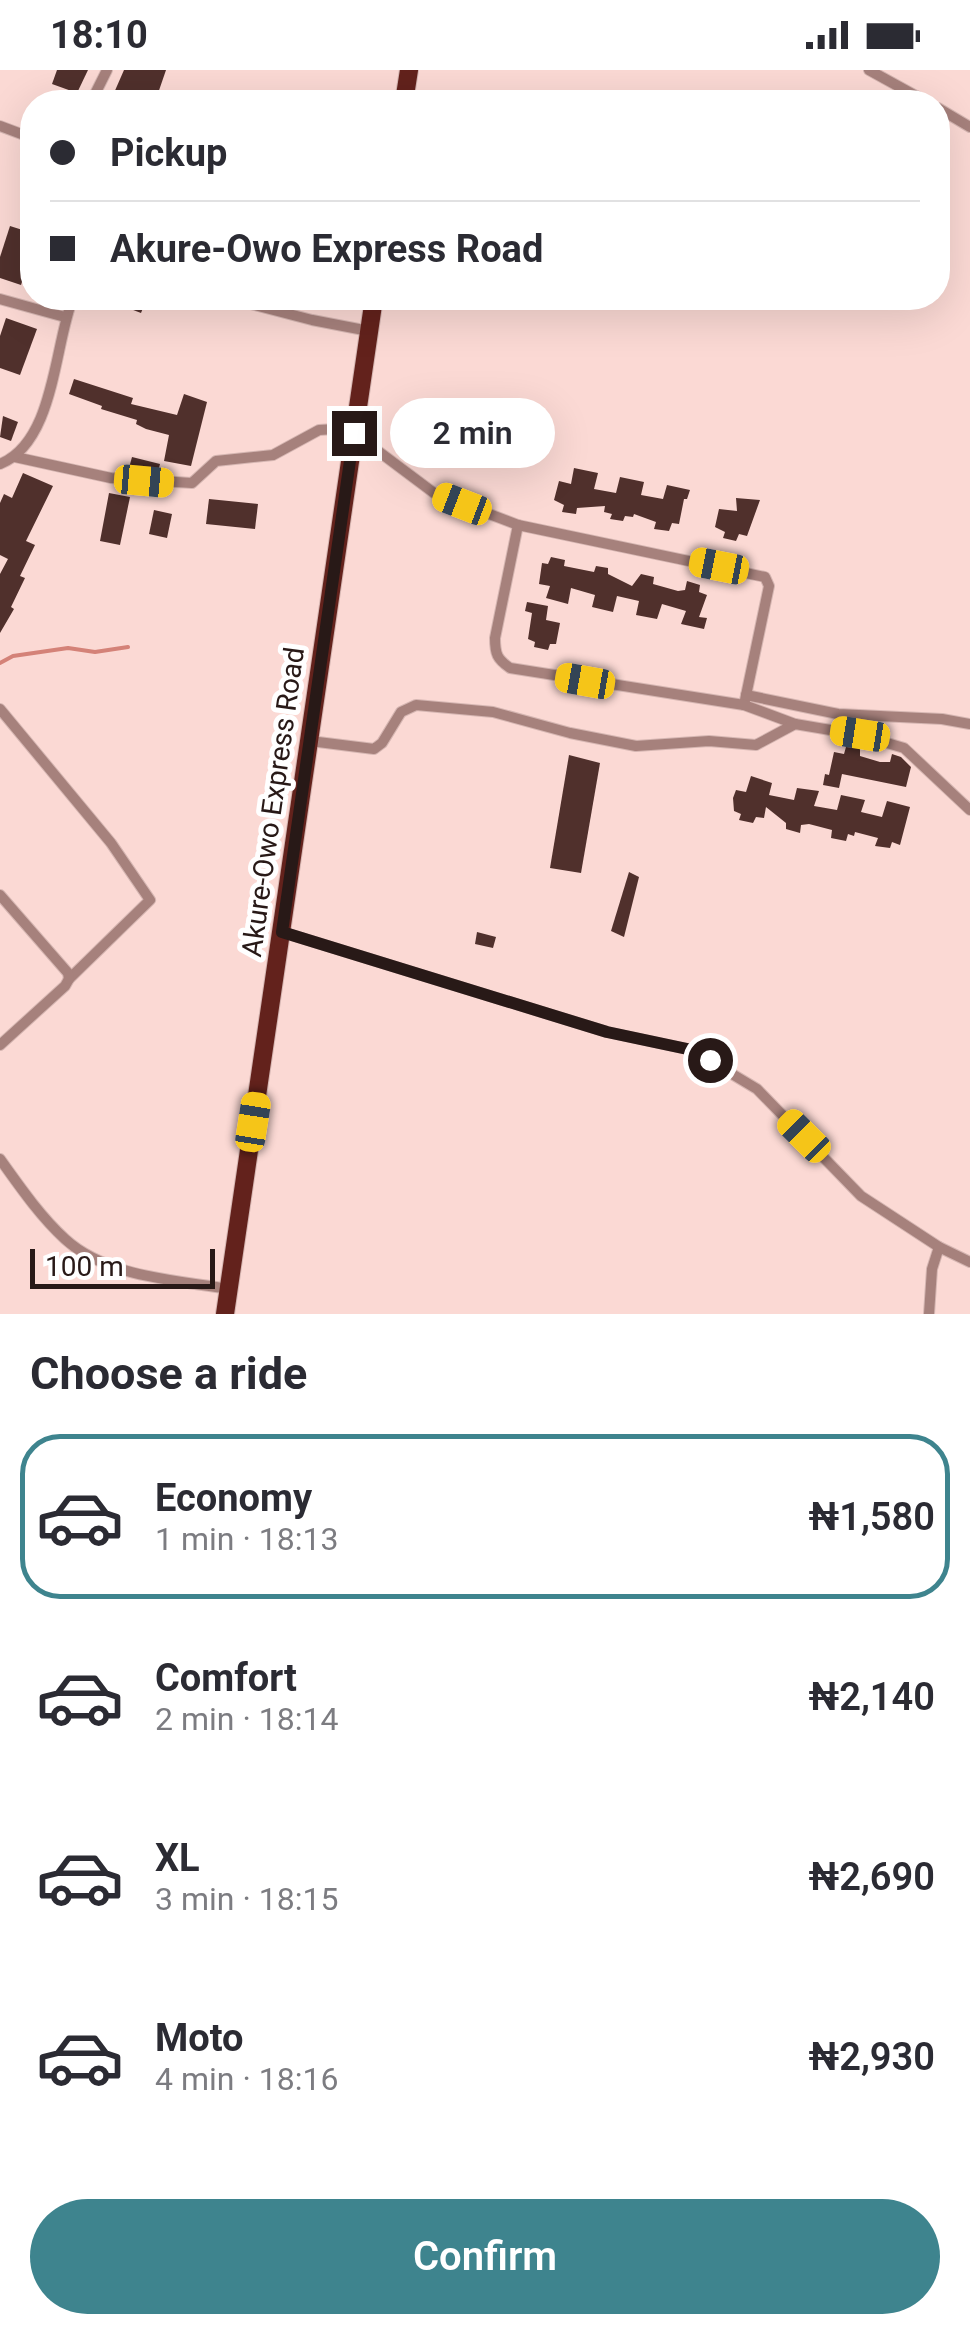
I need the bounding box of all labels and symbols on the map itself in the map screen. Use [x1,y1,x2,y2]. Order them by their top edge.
callout: 2 min [389,398,554,468]
route end [332,411,377,456]
car [113,463,175,499]
car [429,479,495,529]
car [687,546,751,586]
street label: Akure-Owo Express Road [235,645,311,959]
car [553,661,617,701]
car [828,714,892,754]
route start [688,1038,733,1083]
car [233,1090,273,1154]
car [772,1104,836,1168]
scale bar [30,1244,215,1288]

